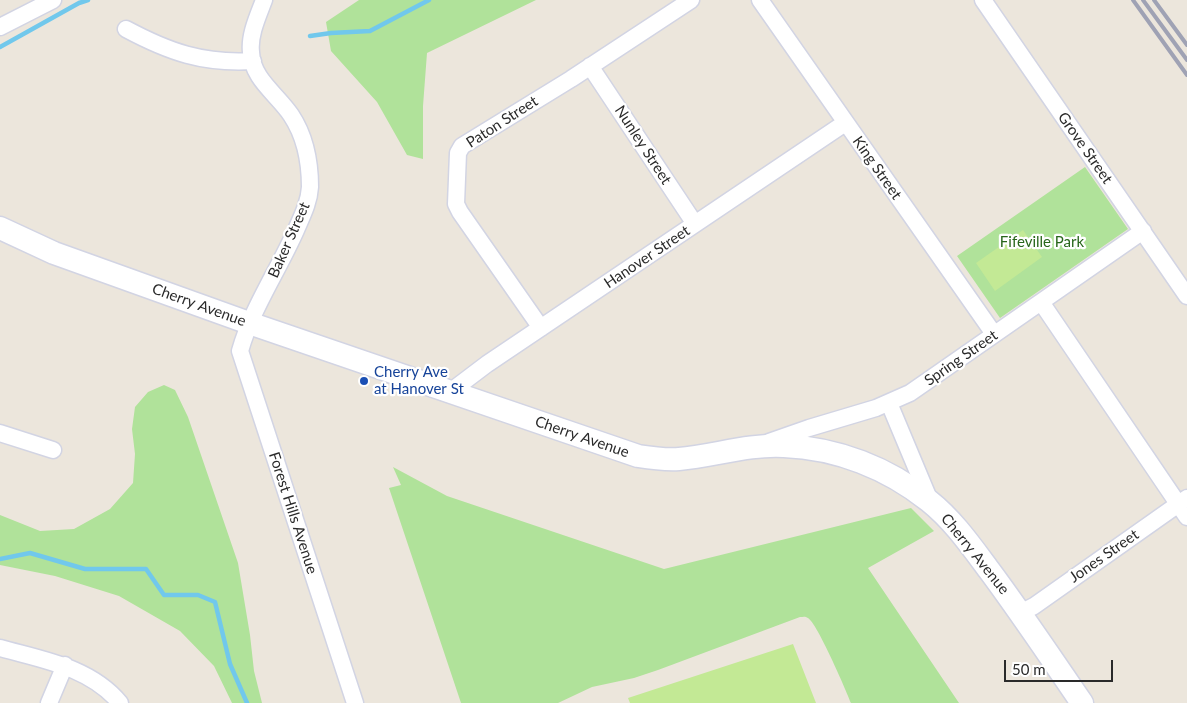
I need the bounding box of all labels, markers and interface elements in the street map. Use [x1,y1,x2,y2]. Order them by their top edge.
street label: Paton Street [463,92,541,152]
street label: Nunley Street [611,102,675,188]
street label: Grove Street [1054,109,1116,187]
street label: King Street [849,133,905,203]
street label: Baker Street [264,199,314,281]
street label: Hanover Street [601,222,693,292]
park label: Fifeville Park [1000,233,1084,251]
street label: Cherry Avenue [150,280,248,330]
street label: Spring Street [921,326,1001,390]
place label: Cherry Ave at Hanover St [374,363,464,398]
marker: Cherry Ave at Hanover St [358,375,370,387]
street label: Cherry Avenue [533,412,631,462]
street label: Forest Hills Avenue [265,450,321,576]
street label: Cherry Avenue [937,510,1013,598]
street label: Jones Street [1066,525,1142,587]
scale bar [1007,650,1116,682]
text: 50 m [1012,660,1046,678]

